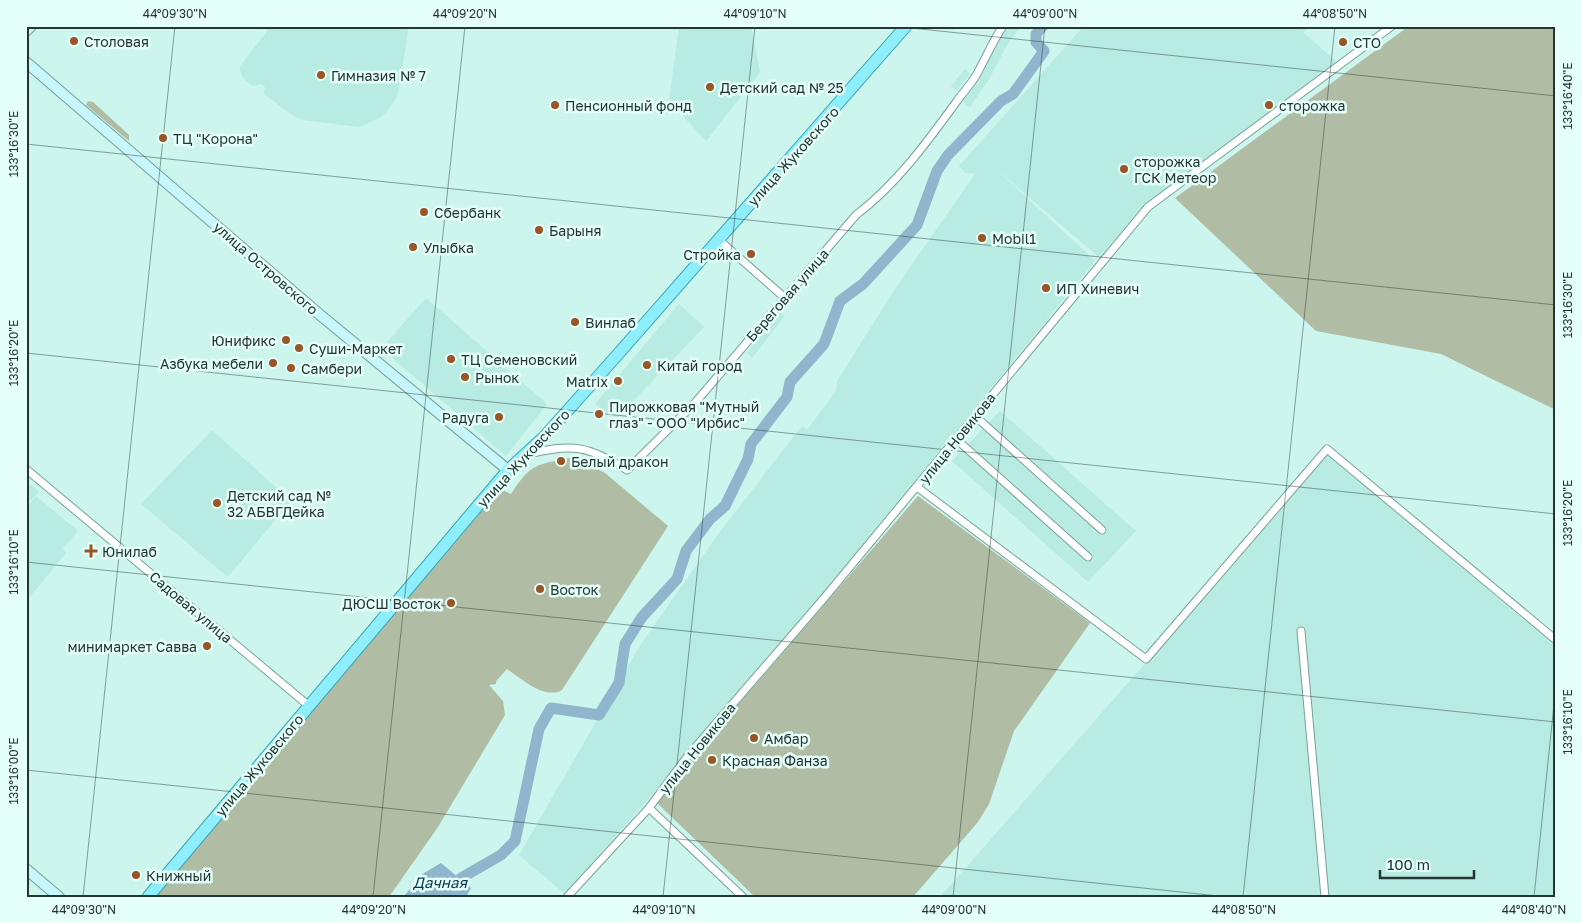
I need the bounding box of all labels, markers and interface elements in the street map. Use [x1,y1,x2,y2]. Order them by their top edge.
text: 44°09'30"N [143,6,207,21]
text: 44°09'20"N [433,6,497,21]
text: 44°09'10"N [723,6,787,21]
text: 44°09'00"N [1013,6,1077,21]
text: 44°08'50"N [1303,6,1367,21]
place label: Столовая [84,33,149,50]
place label: СТО [1353,34,1381,51]
marker: Столовая [68,35,80,47]
marker: СТО [1337,36,1349,48]
text: 133°16'40"E [1560,62,1575,130]
place label: Гимназия № 7 [331,67,426,84]
marker: Гимназия № 7 [315,69,327,81]
place label: Детский сад № 25 [720,79,844,96]
marker: Детский сад № 25 [704,81,716,93]
place label: Пенсионный фонд [565,97,692,114]
place label: сторожка [1279,97,1346,114]
marker: Пенсионный фонд [549,99,561,111]
marker: сторожка [1263,99,1275,111]
street label: улица Жуковского [744,103,842,209]
text: 133°16'30"E [6,111,21,177]
place label: ТЦ "Корона" [173,130,258,147]
marker: ТЦ "Корона" [157,132,169,144]
place label: сторожка ГСК Метеор [1134,153,1216,186]
marker: сторожка ГСК Метеор [1118,163,1130,175]
place label: Сбербанк [434,204,501,221]
marker: Сбербанк [418,206,430,218]
street label: улица Островского [210,218,322,318]
place label: Барыня [549,222,602,239]
marker: Барыня [533,224,545,236]
place label: Mobil1 [992,230,1036,247]
marker: Mobil1 [976,232,988,244]
place label: Улыбка [423,239,474,256]
marker: Улыбка [407,241,419,253]
street label: Береговая улица [742,245,832,345]
place label: Стройка [683,246,741,263]
marker: Стройка [745,248,757,260]
text: 133°16'30"E [1560,272,1575,338]
place label: ИП Хиневич [1056,280,1139,297]
marker: ИП Хиневич [1040,282,1052,294]
place label: Винлаб [585,314,636,331]
marker: Винлаб [569,316,581,328]
text: 133°16'20"E [6,320,21,386]
place label: Юнификс [211,332,276,349]
marker: Юнификс [280,334,292,346]
place label: Суши-Маркет [309,340,403,357]
marker: Суши-Маркет [293,342,305,354]
place label: ТЦ Семеновский [461,351,577,368]
marker: ТЦ Семеновский [445,353,457,365]
place label: Азбука мебели [160,355,263,372]
marker: Азбука мебели [267,357,279,369]
place label: Китай город [657,357,742,374]
marker: Китай город [641,359,653,371]
place label: Самбери [301,360,362,377]
marker: Самбери [285,362,297,374]
place label: Рынок [475,369,519,386]
marker: Рынок [459,371,471,383]
place label: Matrix [566,373,608,390]
marker: Matrix [612,375,624,387]
street label: улица Новикова [915,389,999,487]
place label: Пирожковая "Мутный глаз" - ООО "Ирбис" [609,398,759,431]
street label: улица Жуковского [473,405,573,511]
marker: Пирожковая "Мутный глаз" - ООО "Ирбис" [593,408,605,420]
place label: Радуга [442,409,489,426]
marker: Радуга [493,411,505,423]
place label: Белый дракон [571,453,668,470]
marker: Белый дракон [555,455,567,467]
text: 133°16'20"E [1560,480,1575,546]
place label: Детский сад № 32 АБВГДейка [227,487,332,520]
marker: Детский сад № 32 АБВГДейка [211,497,223,509]
text: 133°16'10"E [6,529,21,595]
place label: Юнилаб [102,543,157,560]
marker: Юнилаб [84,544,98,558]
street label: Садовая улица [146,568,236,646]
place label: Восток [550,581,599,598]
marker: Восток [534,583,546,595]
place label: ДЮСШ Восток [342,595,441,612]
marker: ДЮСШ Восток [445,597,457,609]
place label: минимаркет Савва [67,638,197,655]
marker: минимаркет Савва [201,640,213,652]
text: 133°16'10"E [1560,689,1575,755]
street label: улица Новикова [655,699,739,797]
street label: улица Жуковского [211,711,307,819]
place label: Амбар [764,730,808,747]
marker: Амбар [748,732,760,744]
text: 133°16'00"E [6,737,21,805]
place label: Красная Фанза [722,752,828,769]
marker: Красная Фанза [706,754,718,766]
scale bar [1380,848,1473,880]
text: 100 m [1387,855,1430,873]
place label: Книжный [146,867,211,884]
marker: Книжный [130,869,142,881]
water label: Дачная [412,873,468,891]
text: 44°09'30"N [52,902,116,917]
text: 44°09'20"N [342,902,406,917]
text: 44°09'10"N [632,902,696,917]
text: 44°09'00"N [922,902,986,917]
text: 44°08'50"N [1212,902,1276,917]
text: 44°08'40"N [1502,902,1566,917]

